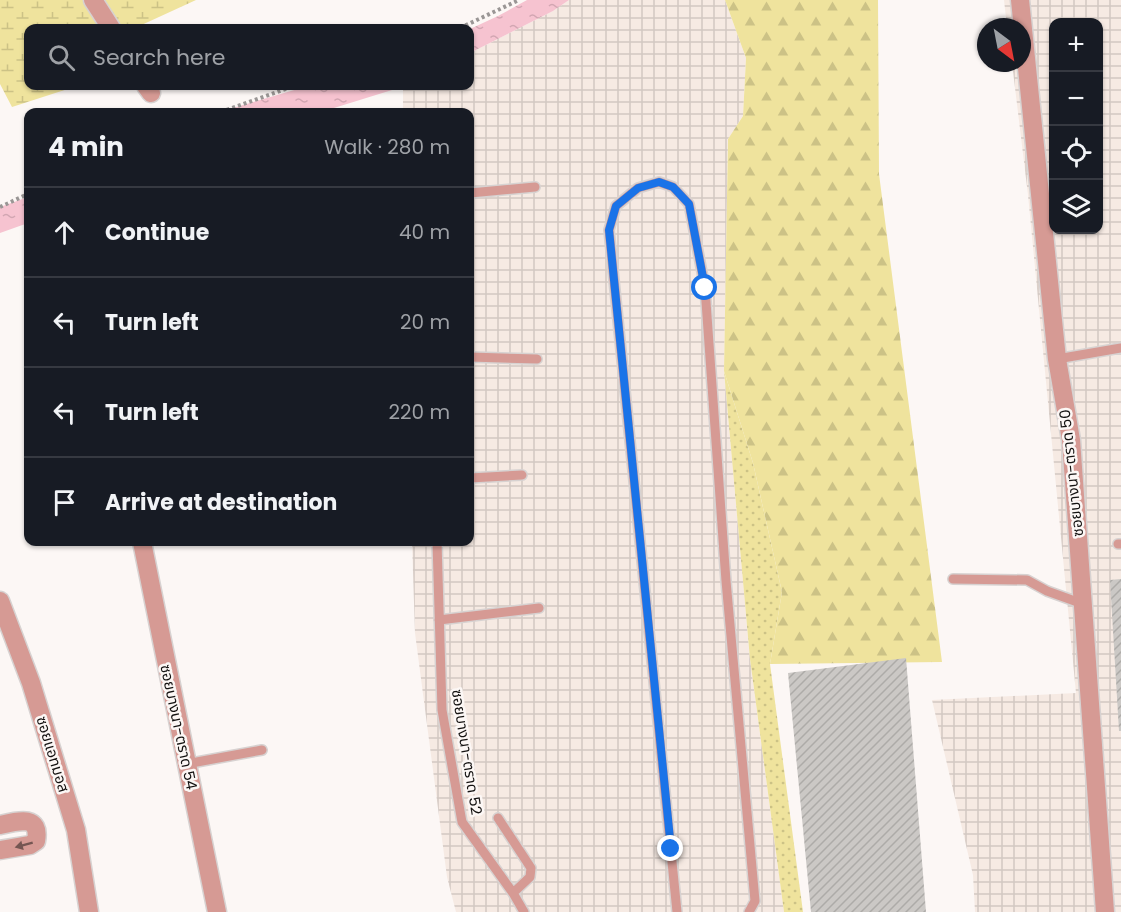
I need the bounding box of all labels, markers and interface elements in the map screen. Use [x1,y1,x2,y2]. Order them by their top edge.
north arrow [977,18,1031,72]
map controls [1049,18,1103,234]
button: + [1049,18,1103,72]
search box [24,24,474,90]
icon: search [45,41,78,74]
text: Search here [93,42,226,73]
button: − [1049,72,1103,126]
button: locate [1049,126,1103,180]
text: 4 min [48,129,124,165]
text: Walk · 280 m [324,133,450,161]
button: layers [1049,180,1103,234]
icon: ahead [48,216,81,249]
text: Continue [105,217,209,248]
text: 40 m [399,218,450,246]
route start [691,274,717,300]
icon: left [48,306,81,339]
text: Turn left [105,307,199,338]
text: 20 m [400,308,450,336]
icon: left [48,396,81,429]
text: Turn left [105,397,199,428]
text: 220 m [389,398,450,426]
street label: ซอยบางนา-ตราด 50 [1054,408,1088,538]
icon: arrive [48,486,81,519]
text: Arrive at destination [105,487,337,518]
street label: ซอยบางนา-ตราด 54 [155,662,203,792]
street label: ซอยบางนา-ตราด 52 [447,688,487,816]
street label: ซอยแอทมอส [31,713,75,795]
route end [657,835,683,861]
one-way arrow [15,841,33,850]

